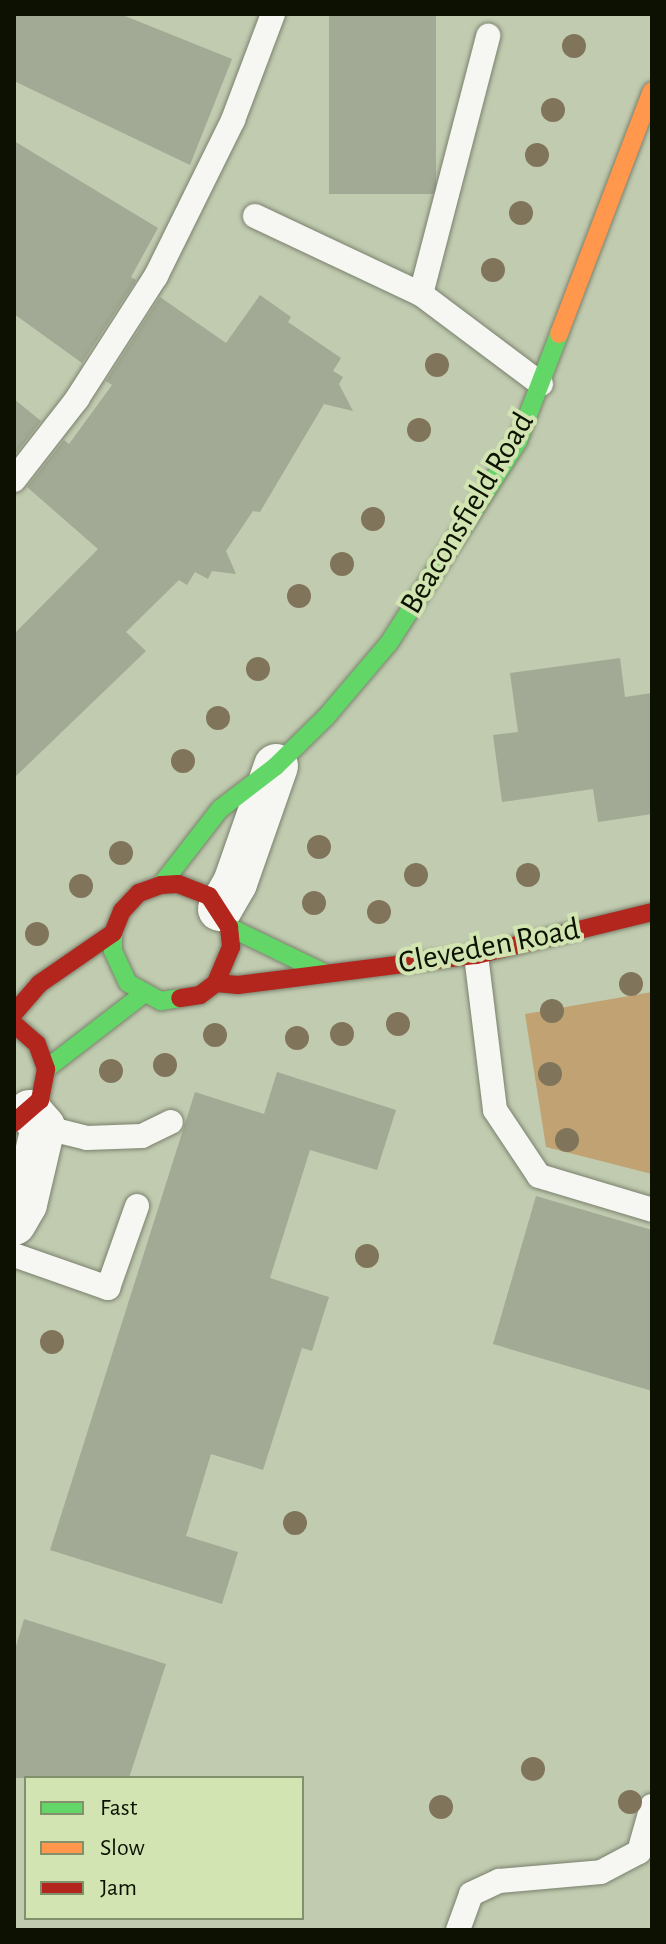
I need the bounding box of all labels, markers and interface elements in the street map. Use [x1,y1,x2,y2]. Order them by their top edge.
street label: Beaconsfield Road [392,405,542,621]
street label: Cleveden Road [395,910,583,982]
legend [24,1776,304,1920]
text: Fast [100,1796,137,1820]
text: Slow [100,1836,145,1860]
text: Jam [100,1876,137,1900]

